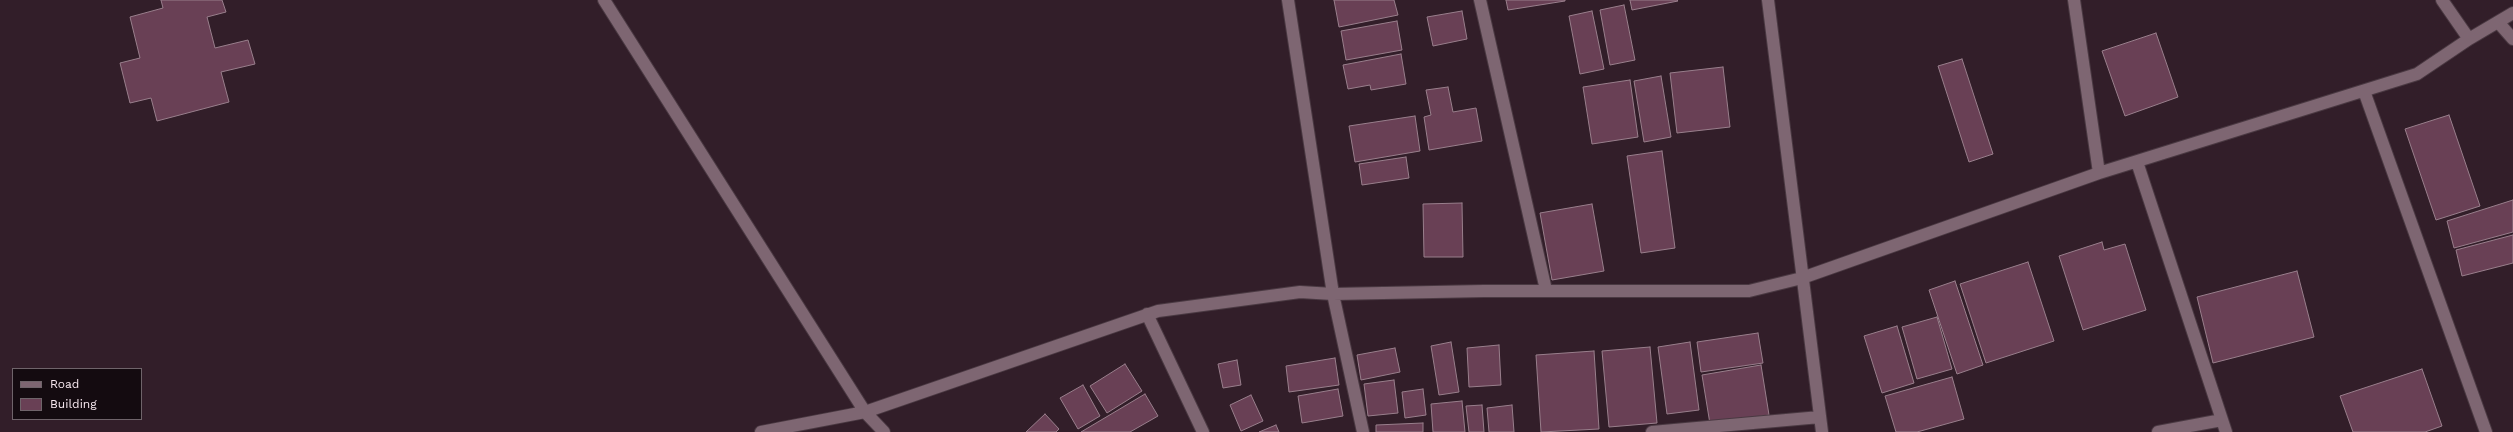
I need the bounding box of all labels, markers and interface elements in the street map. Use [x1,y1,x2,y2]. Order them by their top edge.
legend [12,368,142,420]
text: Road [50,377,79,391]
text: Building [50,397,97,411]

